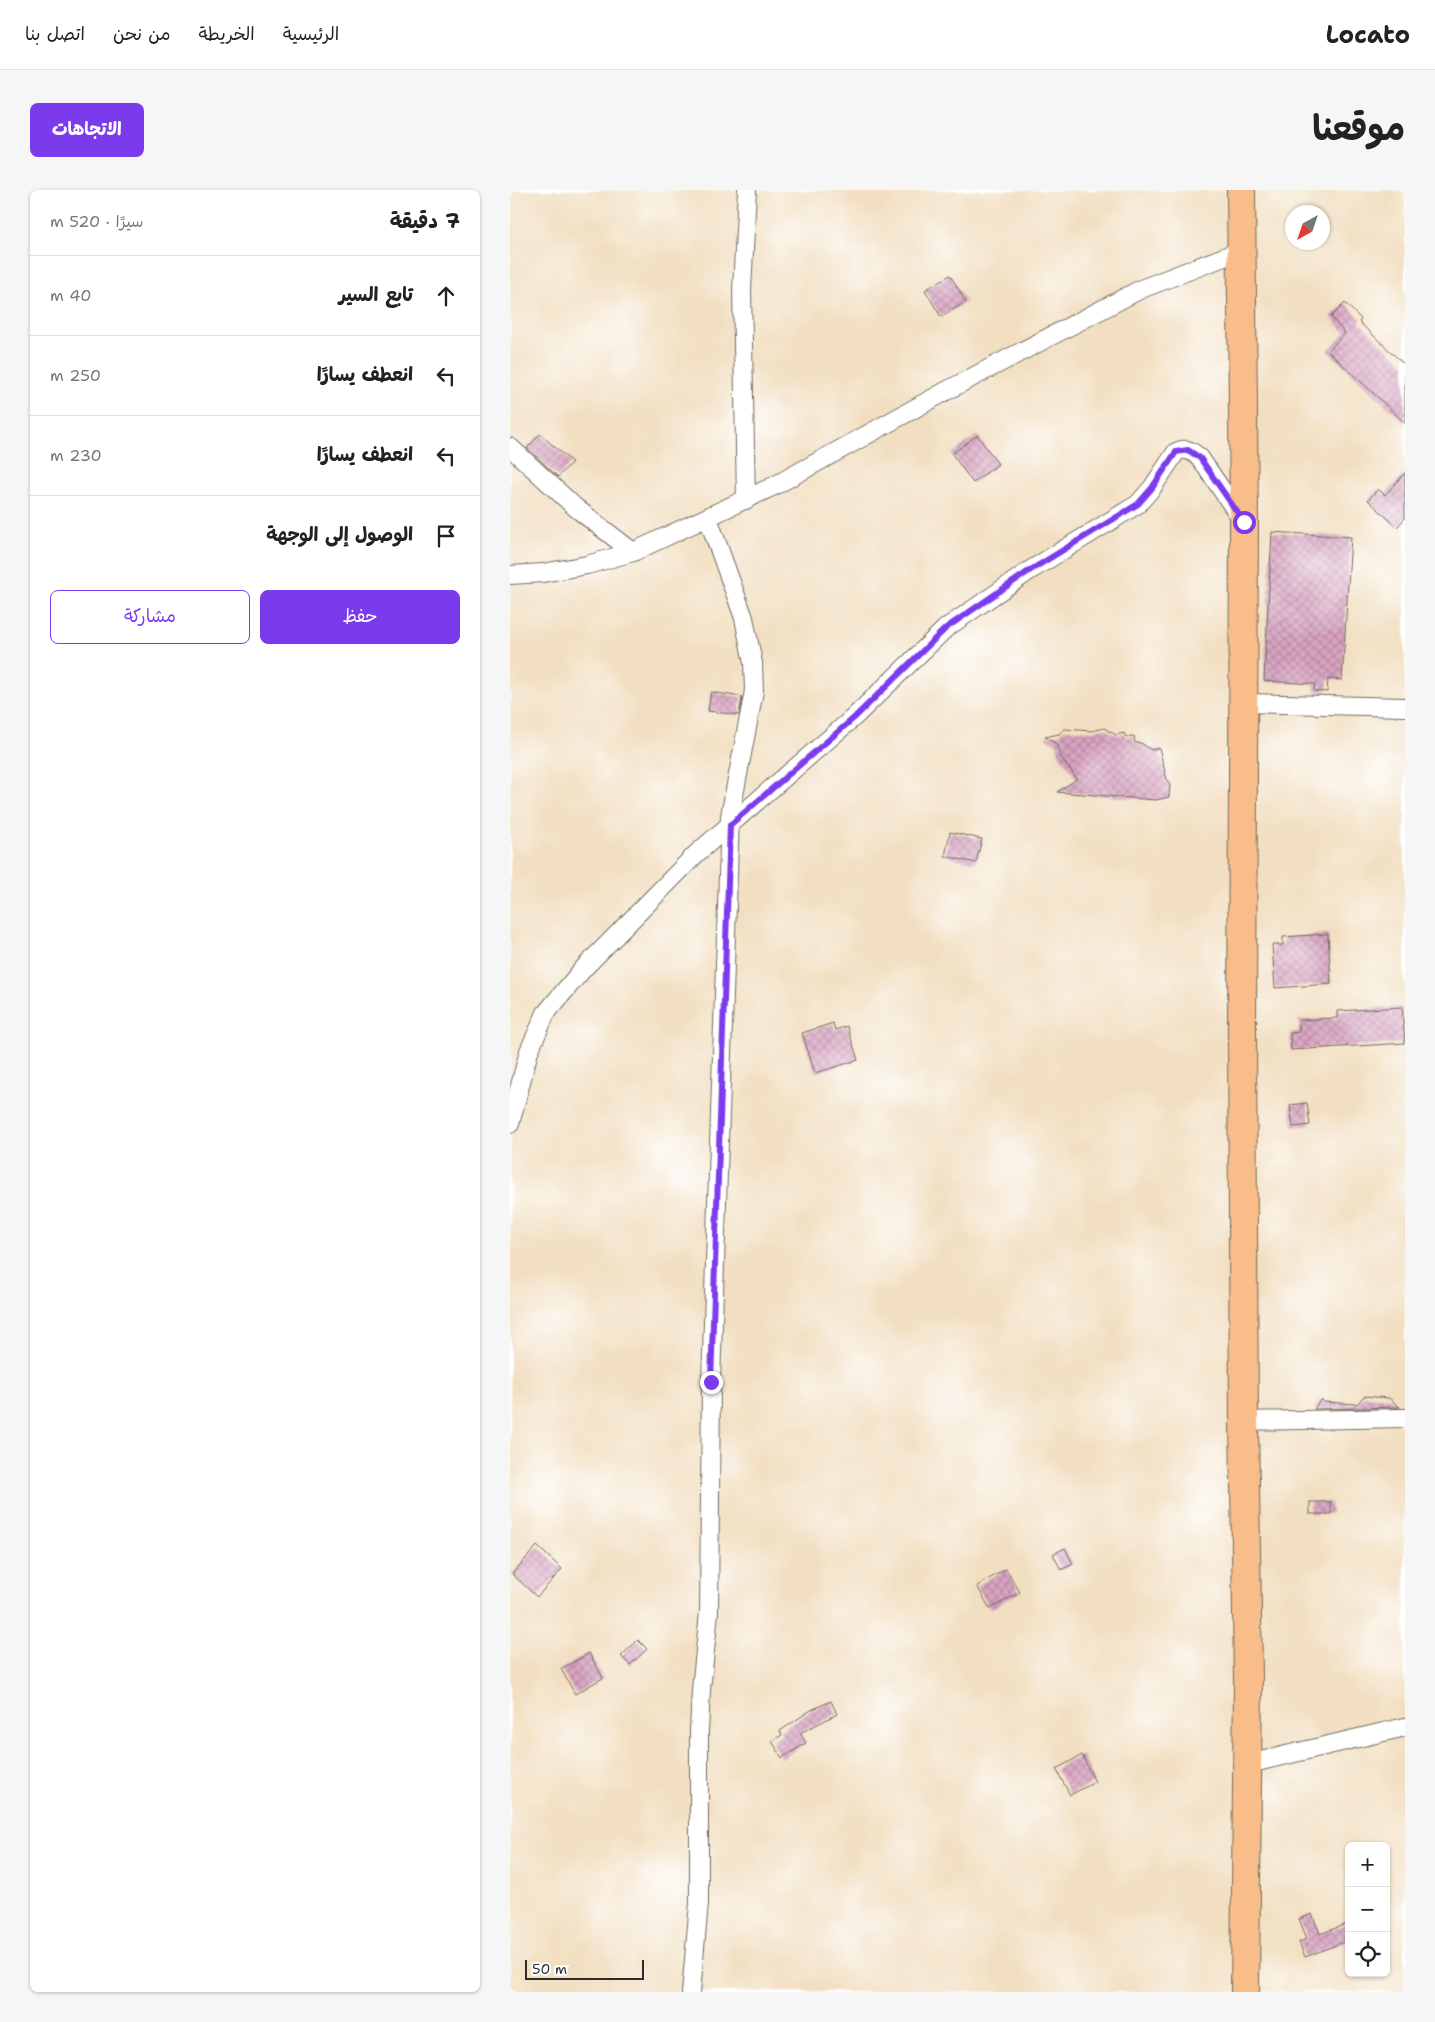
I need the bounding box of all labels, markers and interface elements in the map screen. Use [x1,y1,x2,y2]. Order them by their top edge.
text: Locato [1326,19,1410,51]
text: اتصل بنا [25,22,85,46]
text: من نحن [113,22,171,46]
text: الخريطة [199,22,255,46]
text: الرئيسية [283,22,339,46]
button: الاتجاهات [30,103,144,157]
text: موقعنا [1312,104,1405,151]
north arrow [1285,205,1330,250]
text: 7 دقيقة [390,207,460,235]
text: سيرًا · 520 m [50,211,143,232]
text: تابع السير [339,282,413,307]
icon: ahead [432,282,460,310]
text: 40 m [50,285,92,306]
text: انعطف يسارًا [317,362,413,387]
icon: left [432,362,460,390]
text: 250 m [50,365,101,386]
text: انعطف يسارًا [317,442,413,467]
icon: left [432,442,460,470]
text: 230 m [50,445,102,466]
route start [1233,511,1256,534]
text: الوصول إلى الوجهة [266,522,413,547]
icon: arrive [432,522,460,550]
button: مشاركة [50,590,250,644]
button: حفظ [260,590,460,644]
route end [700,1371,723,1394]
map controls [1345,1842,1390,1977]
button: + [1345,1842,1390,1887]
button: − [1345,1887,1390,1932]
button: locate [1345,1932,1390,1977]
scale bar [525,1957,644,1980]
text: 50 m [532,1960,567,1978]

